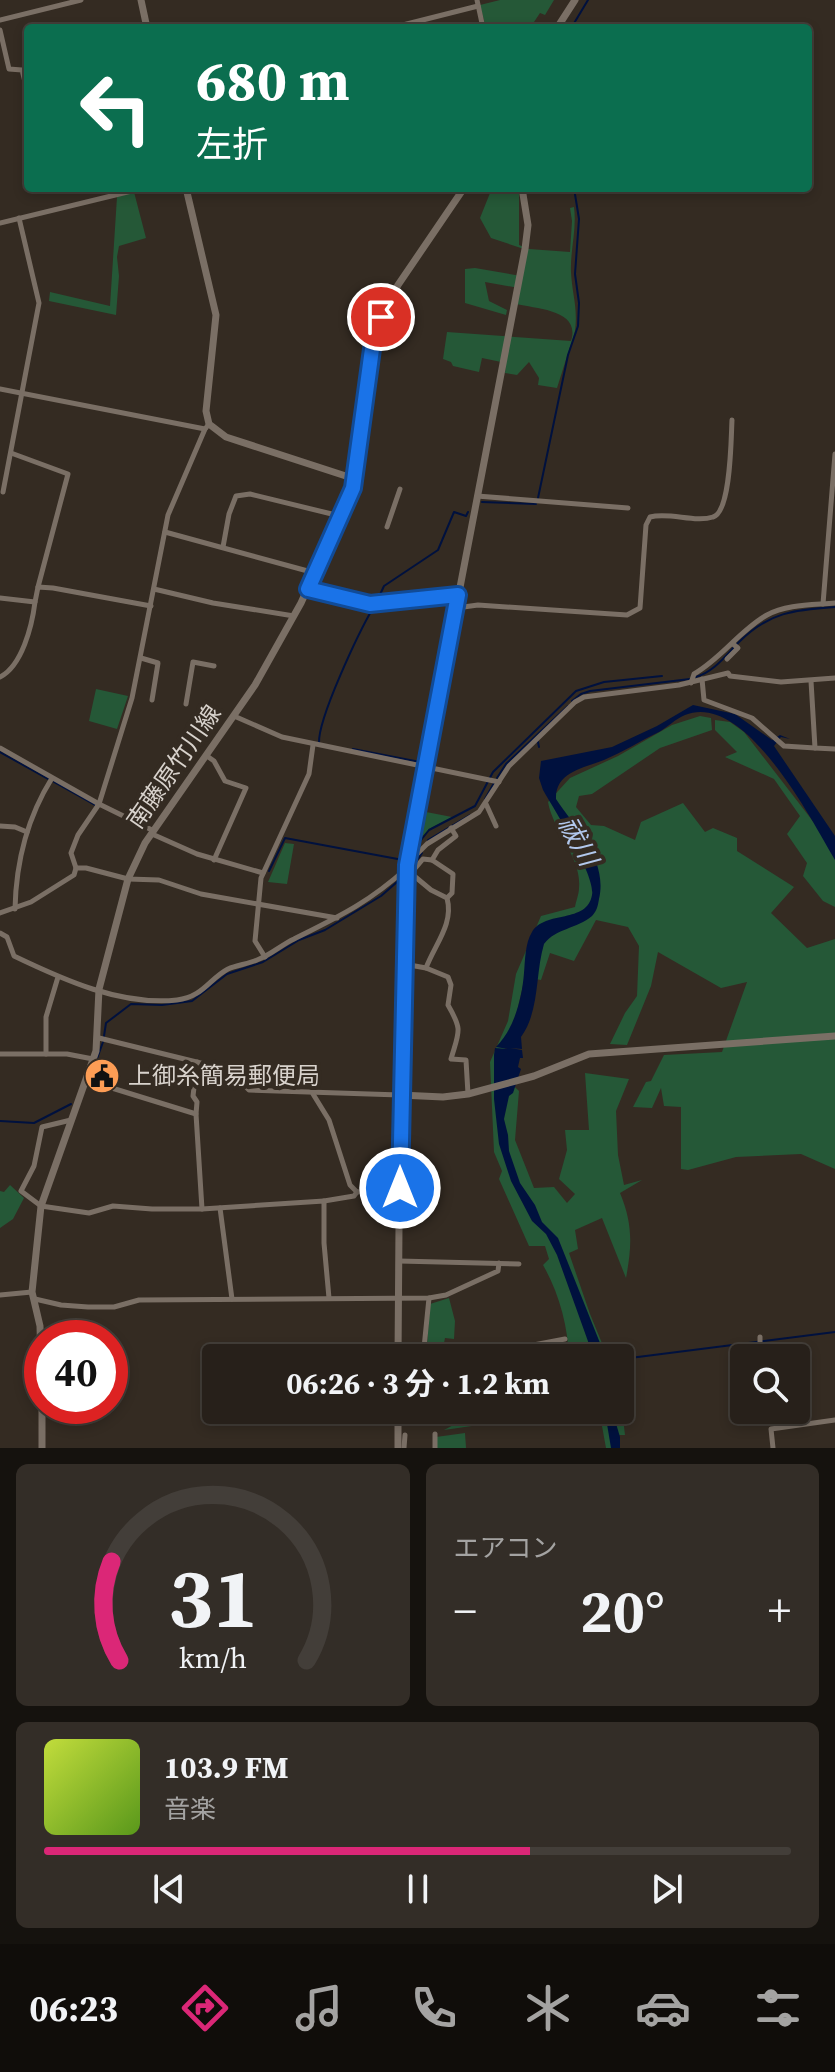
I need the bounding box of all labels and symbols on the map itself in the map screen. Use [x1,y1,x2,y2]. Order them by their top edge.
pin [347,283,415,351]
street label: 南藤原竹川線 [119,698,228,835]
water label: 祓川 [550,810,608,875]
public building icon: 上御糸簡易郵便局 [83,1057,121,1095]
place label: 上御糸簡易郵便局 [128,1059,320,1092]
position arrow [358,1146,442,1230]
speed limit sign: 40 [24,1320,128,1424]

